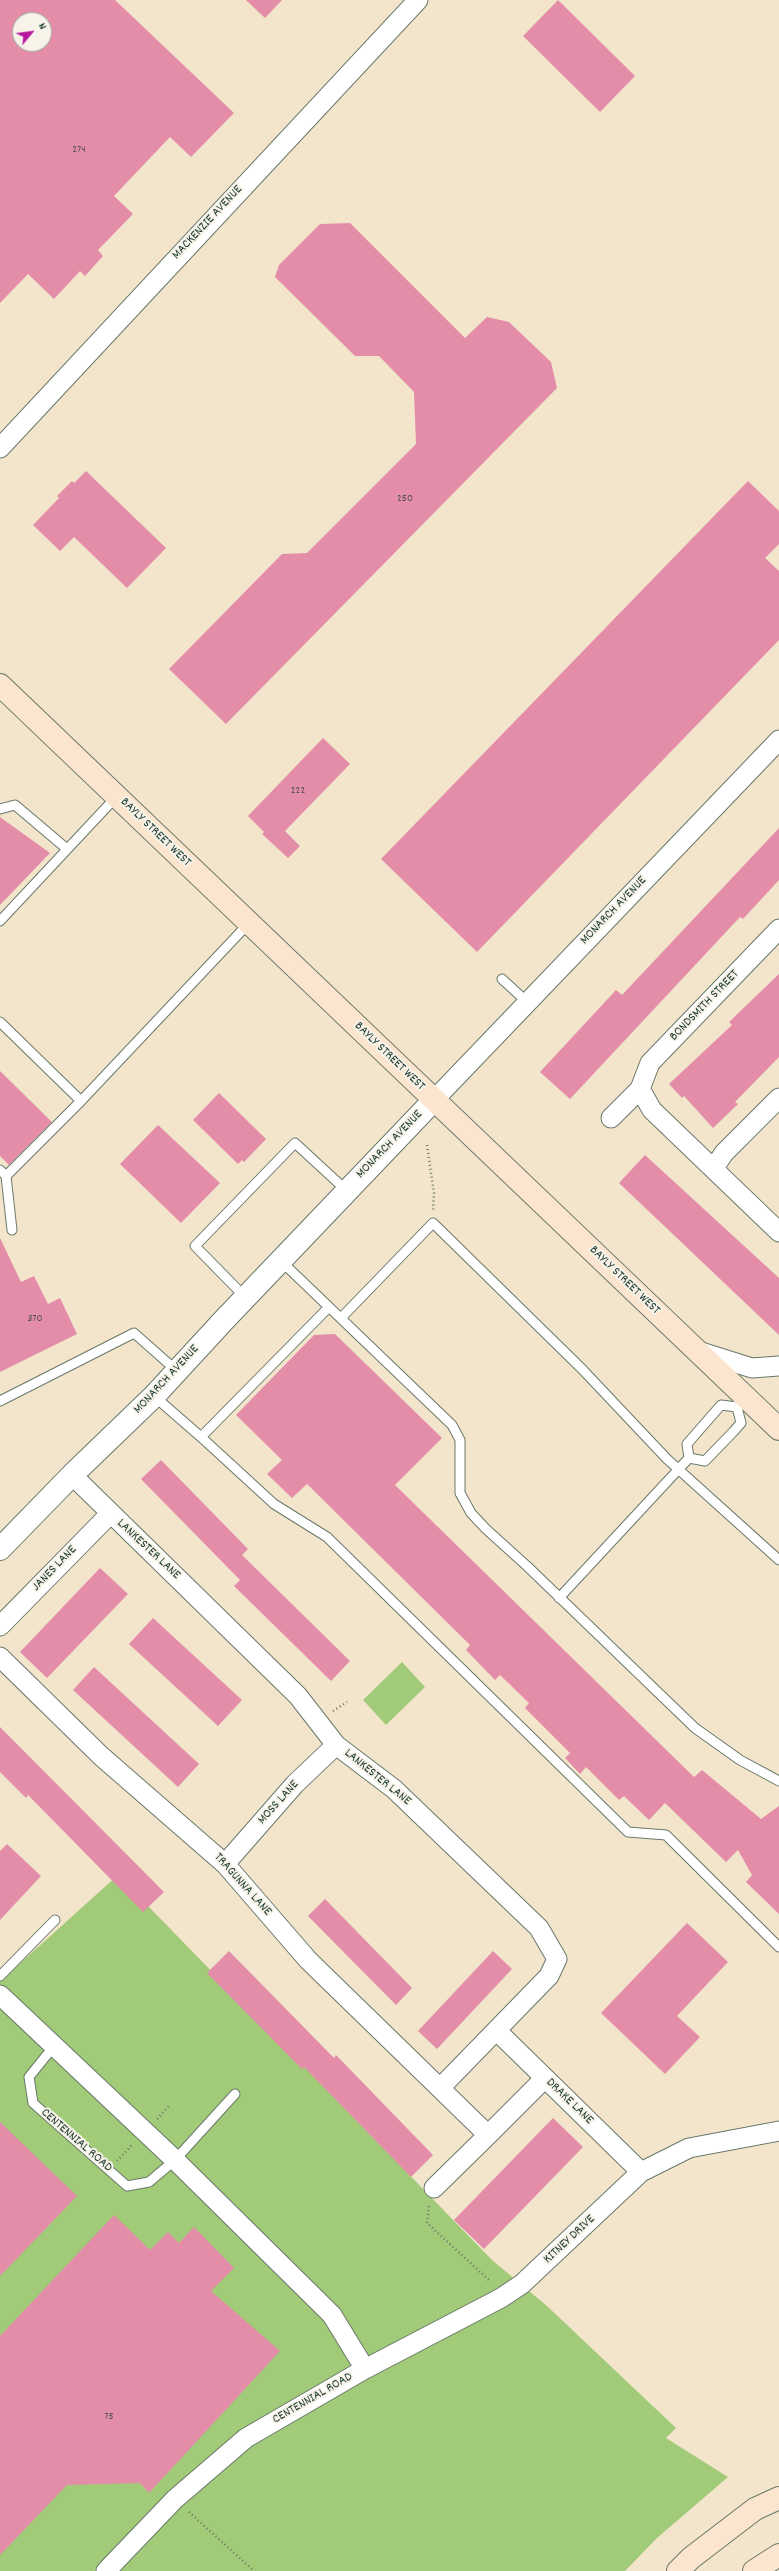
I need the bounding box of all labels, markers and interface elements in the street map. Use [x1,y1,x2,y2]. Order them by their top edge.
north arrow [12,12,52,52]
text: N [33,20,50,33]
house number: 274 [72,143,86,157]
street label: MACKENZIE AVENUE [170,183,246,263]
house number: 250 [397,492,413,506]
house number: 222 [291,784,305,798]
street label: BAYLY STREET WEST [116,795,194,871]
street label: MONARCH AVENUE [578,874,650,948]
street label: BONDSMITH STREET [667,967,743,1045]
street label: BAYLY STREET WEST [350,1019,428,1095]
street label: MONARCH AVENUE [354,1108,426,1182]
street label: BAYLY STREET WEST [585,1243,663,1319]
house number: 370 [27,1312,43,1326]
street label: MONARCH AVENUE [131,1342,203,1418]
street label: LANKESTER LANE [113,1516,183,1584]
street label: JANES LANE [29,1543,81,1595]
street label: LANKESTER LANE [340,1746,414,1810]
street label: MOSS LANE [255,1778,303,1828]
street label: TRAGUNNA LANE [210,1850,274,1920]
street label: DRAKE LANE [542,2076,596,2128]
street label: CENTENNIAL ROAD [37,2106,115,2176]
street label: KITNEY DRIVE [541,2212,599,2268]
street label: CENTENNIAL ROAD [270,2370,356,2428]
house number: 75 [104,2410,114,2424]

